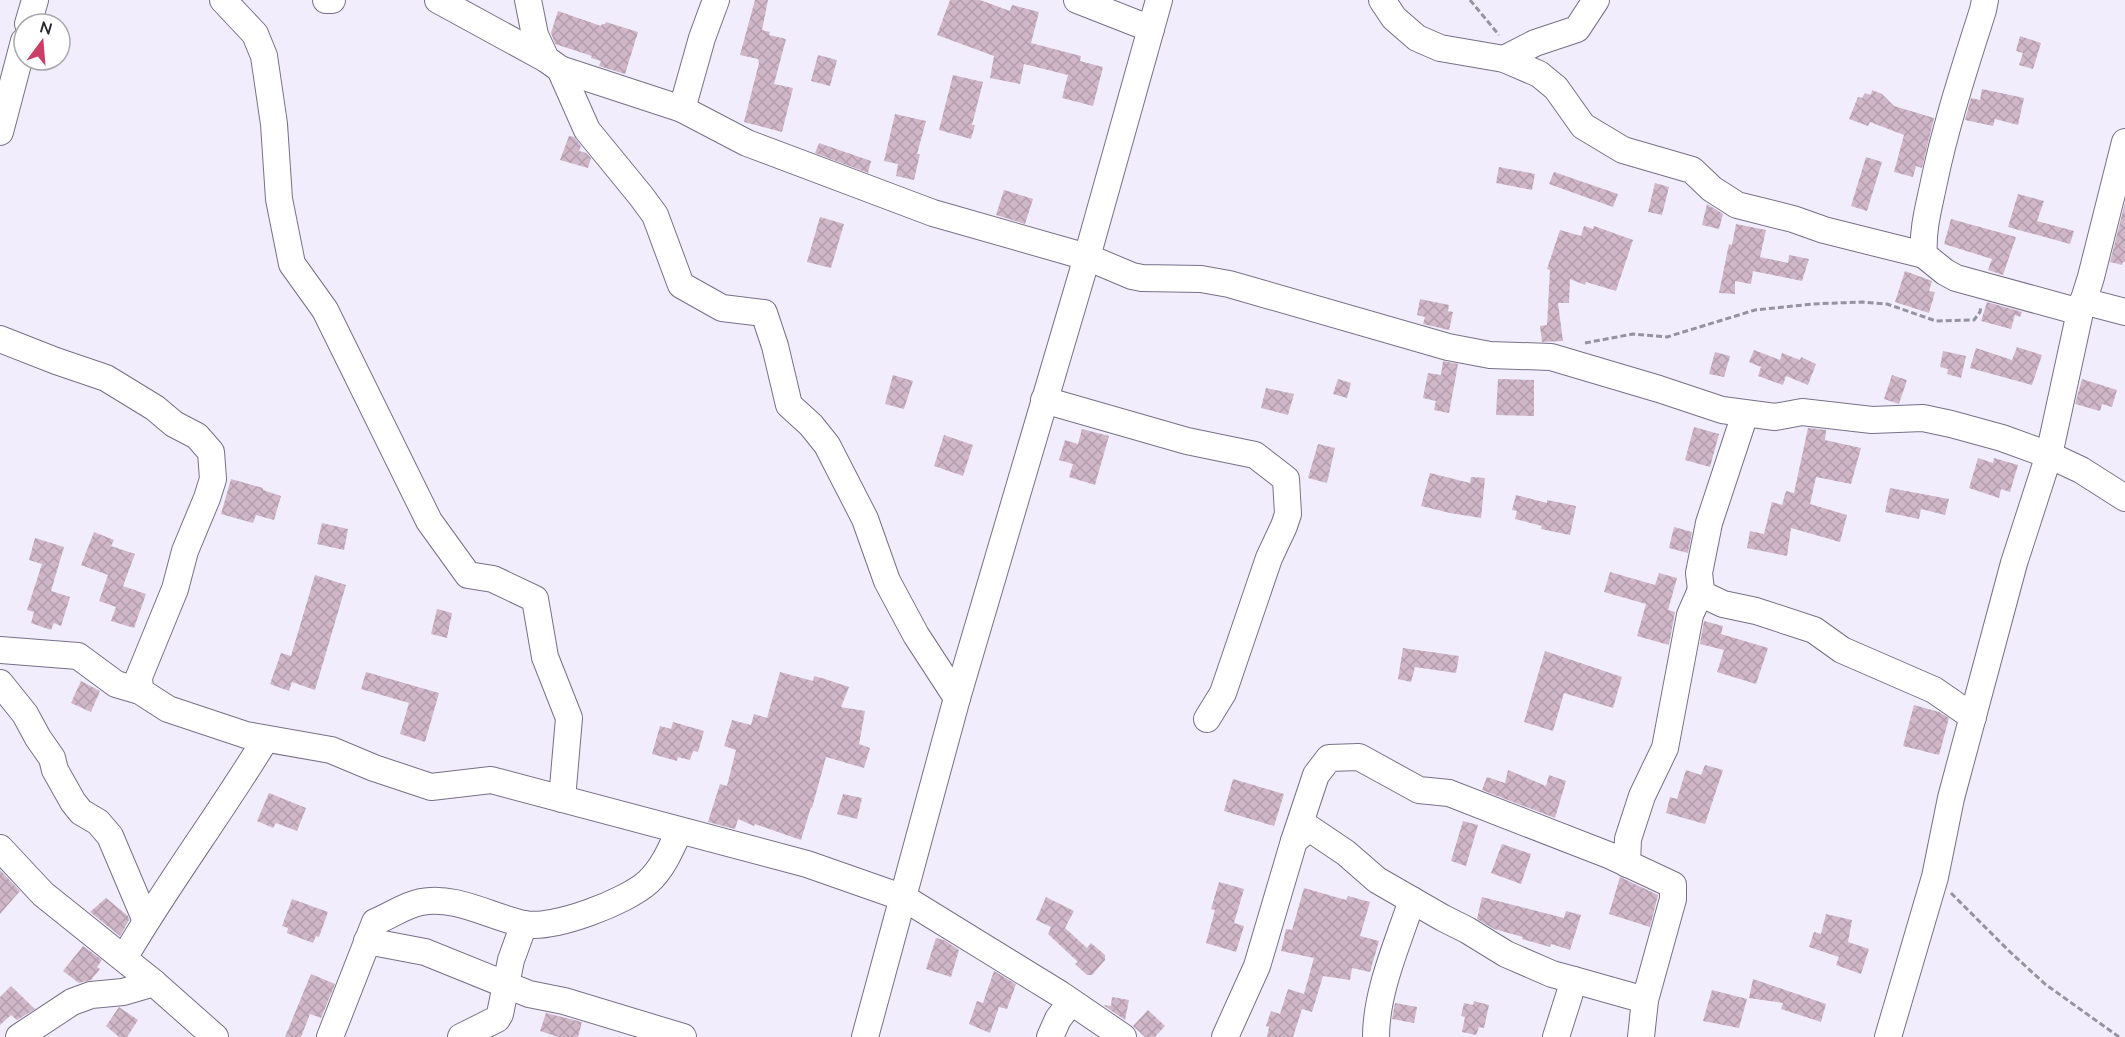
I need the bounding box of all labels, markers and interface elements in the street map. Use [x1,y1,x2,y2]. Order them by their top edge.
north arrow [12,12,72,72]
text: N [37,16,55,41]

